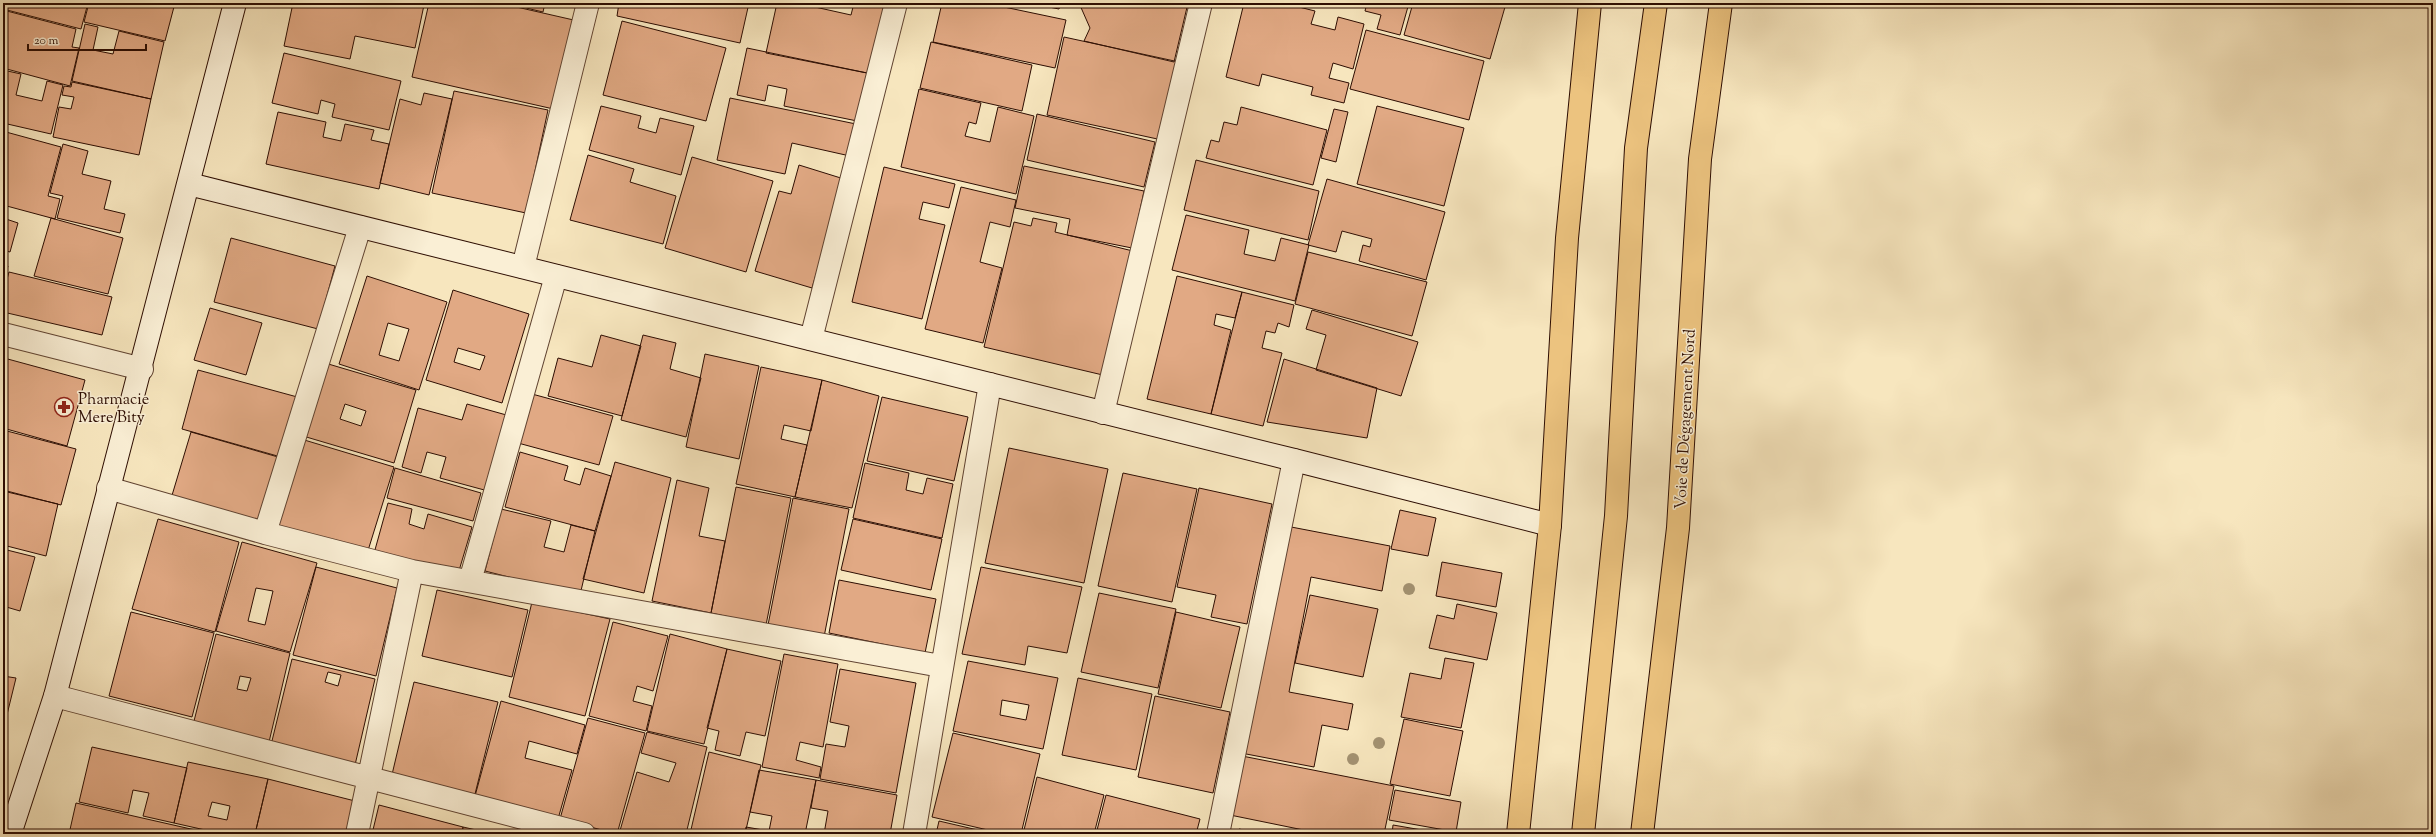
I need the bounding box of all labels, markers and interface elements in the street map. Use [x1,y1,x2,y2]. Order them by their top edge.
scale bar [28,26,146,52]
text: 20 m [34,32,59,50]
street label: Voie de Dégagement Nord [1670,328,1703,510]
place label: Pharmacie Mere Bity [78,389,149,430]
pharmacy icon: Pharmacie Mere Bity [53,396,75,418]

